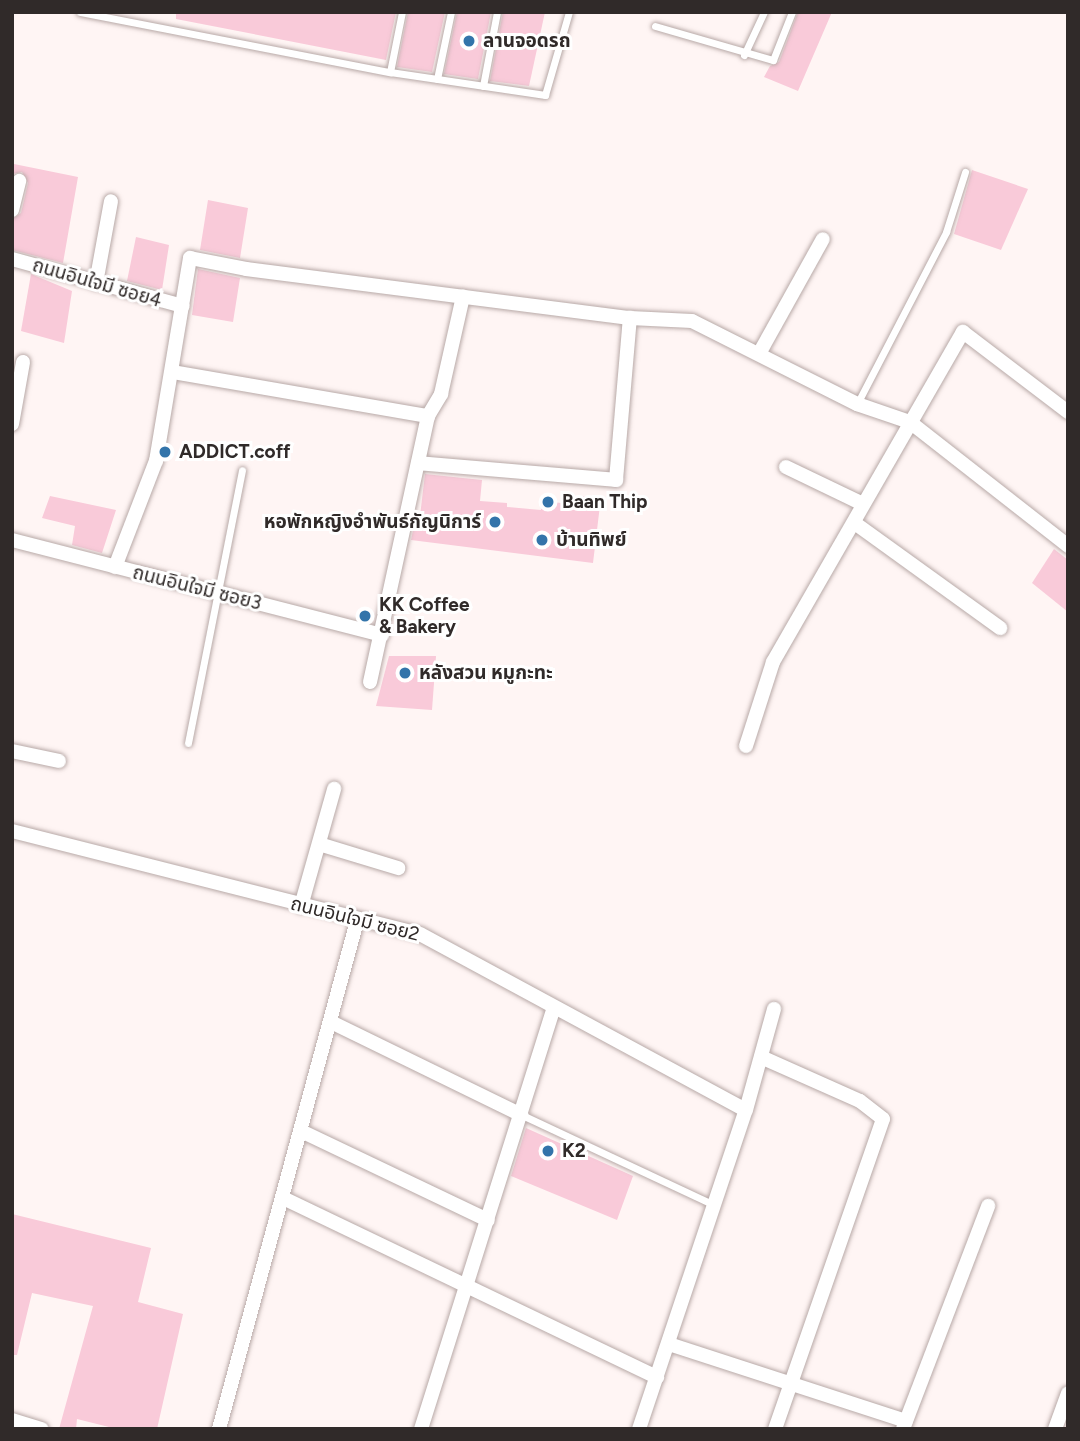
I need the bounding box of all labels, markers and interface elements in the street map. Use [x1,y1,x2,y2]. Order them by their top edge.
place label: ลานจอดรถ [483,30,571,52]
marker: ลานจอดรถ [461,33,477,49]
street label: ถนนอินใจมี ซอย4 [30,254,164,312]
place label: ADDICT.coff [179,441,291,463]
marker: ADDICT.coff [157,444,173,460]
place label: Baan Thip [562,491,648,513]
marker: Baan Thip [540,494,556,510]
place label: หอพักหญิงอำพันธ์กัญนิการ์ [264,511,481,533]
marker: หอพักหญิงอำพันธ์กัญนิการ์ [487,514,503,530]
place label: บ้านทิพย์ [556,529,626,551]
marker: บ้านทิพย์ [534,532,550,548]
street label: ถนนอินใจมี ซอย3 [130,561,264,615]
place label: KK Coffee & Bakery [379,594,469,638]
marker: KK Coffee & Bakery [357,608,373,624]
place label: หลังสวน หมูกะทะ [419,662,553,684]
marker: หลังสวน หมูกะทะ [397,665,413,681]
street label: ถนนอินใจมี ซอย2 [288,892,422,946]
place label: K2 [562,1140,586,1162]
marker: K2 [540,1143,556,1159]

